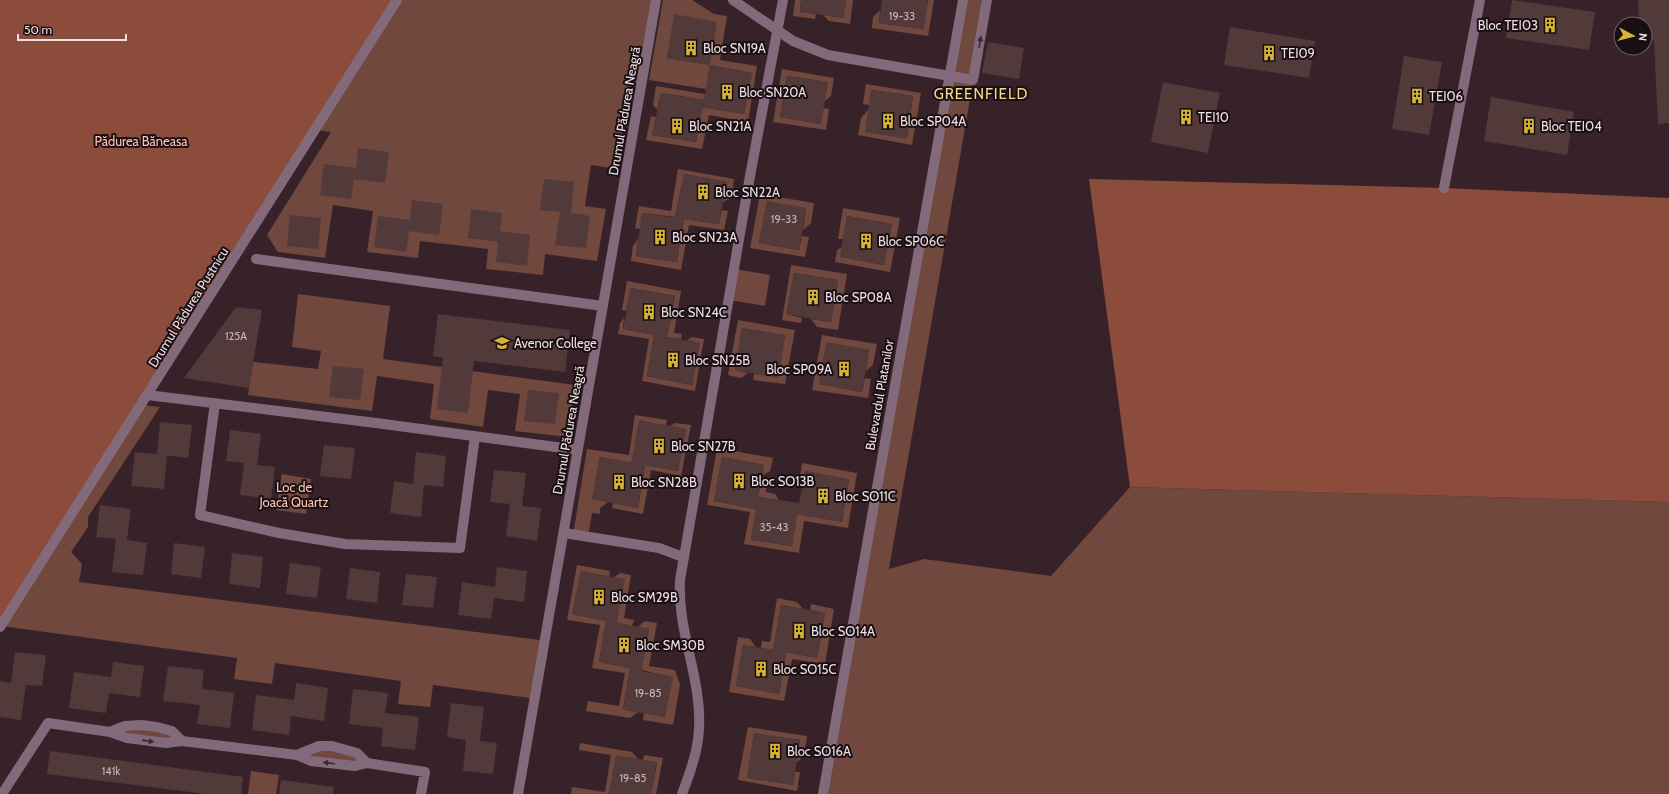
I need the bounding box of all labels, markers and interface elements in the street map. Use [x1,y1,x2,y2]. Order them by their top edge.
house number: 19-33 [889,9,915,23]
scale bar [18,16,126,42]
building icon: Bloc TEI03 [1541,16,1559,34]
north arrow [1613,16,1653,56]
place label: Bloc TEI03 [1478,17,1538,33]
text: 50 m [24,22,52,37]
text: N [1636,33,1650,42]
one-way arrow [977,36,983,48]
building icon: Bloc SN19A [682,39,700,57]
place label: Bloc SN19A [703,40,766,56]
building icon: TEI09 [1260,44,1278,62]
street label: Drumul Pădurea Neagră [605,45,643,177]
place label: TEI09 [1281,45,1315,61]
building icon: Bloc SN20A [718,83,736,101]
place label: Bloc SN20A [739,84,806,100]
district label: GREENFIELD [934,85,1028,103]
building icon: TEI06 [1408,87,1426,105]
place label: TEI06 [1429,88,1463,104]
building icon: TEI10 [1177,108,1195,126]
place label: TEI10 [1198,109,1229,125]
building icon: Bloc SP04A [879,112,897,130]
place label: Bloc SP04A [900,113,966,129]
building icon: Bloc SN21A [668,117,686,135]
building icon: Bloc TEI04 [1520,117,1538,135]
place label: Bloc SN21A [689,118,751,134]
place label: Bloc TEI04 [1541,118,1602,134]
park label: Pădurea Băneasa [94,133,188,149]
building icon: Bloc SN22A [694,183,712,201]
place label: Bloc SN22A [715,184,780,200]
house number: 19-33 [771,212,797,226]
building icon: Bloc SN23A [651,228,669,246]
place label: Bloc SN23A [672,229,737,245]
building icon: Bloc SP06C [857,232,875,250]
place label: Bloc SP06C [878,233,944,249]
street label: Drumul Pădurea Pustnicu [145,244,232,370]
building icon: Bloc SP08A [804,288,822,306]
place label: Bloc SP08A [825,289,892,305]
building icon: Bloc SN24C [640,303,658,321]
place label: Bloc SN24C [661,304,727,320]
house number: 125A [225,329,247,343]
school or university icon: Avenor College [493,334,511,352]
place label: Avenor College [514,335,597,351]
street label: Bulevardul Platanilor [861,338,897,452]
building icon: Bloc SN25B [664,351,682,369]
place label: Bloc SN25B [685,352,750,368]
building icon: Bloc SP09A [835,360,853,378]
place label: Bloc SP09A [766,361,832,377]
street label: Drumul Pădurea Neagră [549,364,587,496]
building icon: Bloc SN27B [650,437,668,455]
place label: Bloc SN27B [671,438,736,454]
building icon: Bloc SO13B [730,472,748,490]
building icon: Bloc SN28B [610,473,628,491]
place label: Bloc SO13B [751,473,815,489]
place label: Bloc SN28B [631,474,697,490]
park label: Loc de Joacă Quartz [258,479,329,510]
building icon: Bloc SO11C [814,487,832,505]
place label: Bloc SO11C [835,488,896,504]
house number: 35-43 [760,520,788,534]
building icon: Bloc SM29B [590,588,608,606]
place label: Bloc SM29B [611,589,678,605]
building icon: Bloc SO14A [790,622,808,640]
place label: Bloc SO14A [811,623,875,639]
building icon: Bloc SM30B [615,636,633,654]
place label: Bloc SM30B [636,637,705,653]
building icon: Bloc SO15C [752,660,770,678]
place label: Bloc SO15C [773,661,837,677]
house number: 19-85 [634,686,662,700]
one-way arrow [142,737,154,744]
building icon: Bloc SO16A [766,742,784,760]
place label: Bloc SO16A [787,743,851,759]
one-way arrow [323,759,335,766]
house number: 141k [102,764,120,778]
house number: 19-85 [619,771,647,785]

